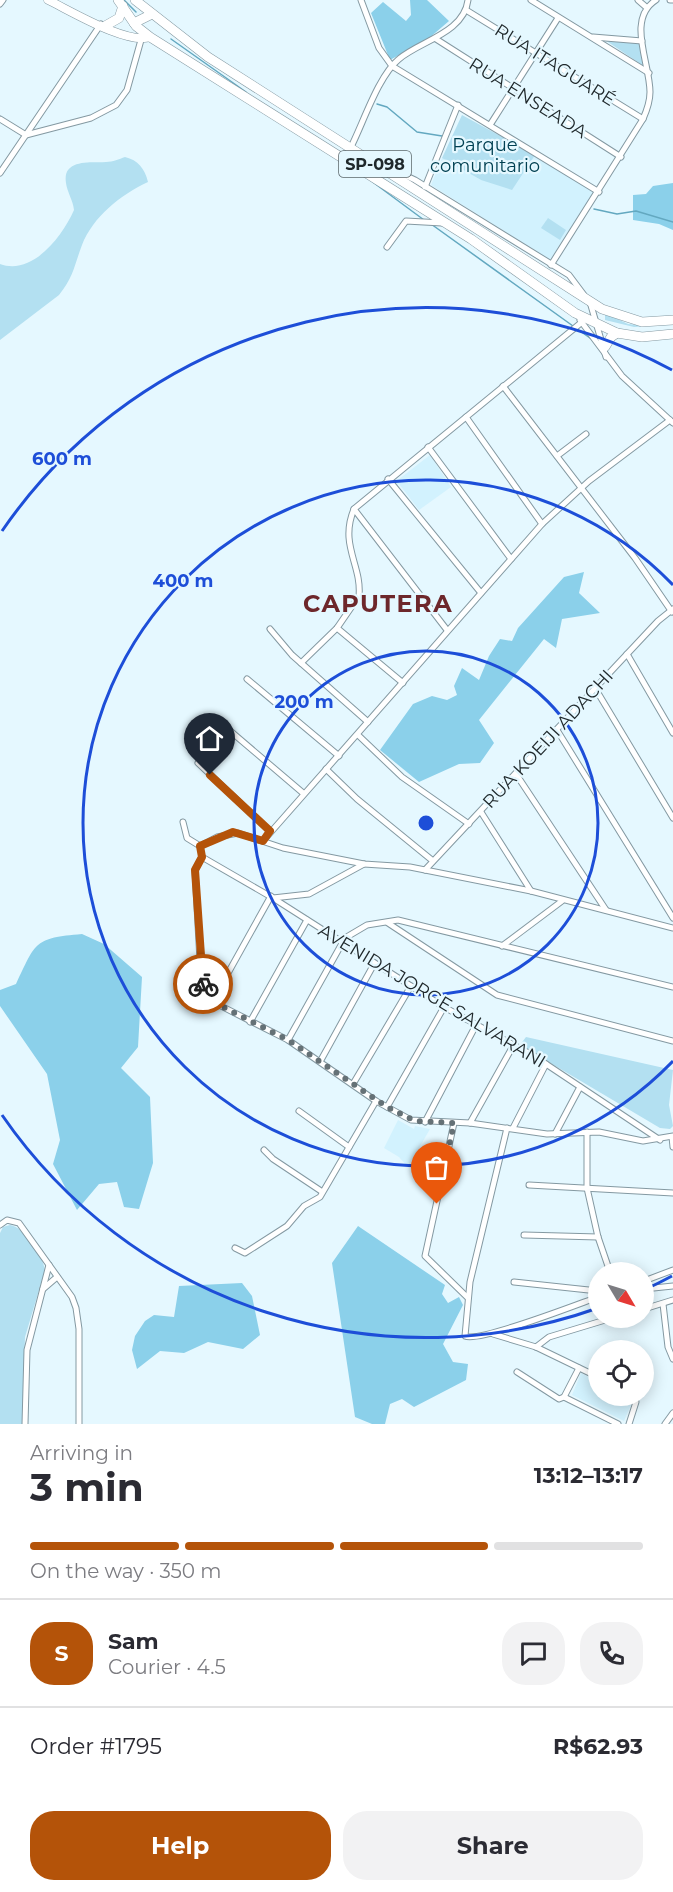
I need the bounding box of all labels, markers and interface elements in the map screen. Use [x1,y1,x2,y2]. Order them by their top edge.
street label: RUA ITAGUARÉ [491,19,619,111]
street label: RUA ENSEADA [465,53,591,143]
park label: Parque comunitario [430,134,540,177]
road number: SP-098 [339,151,411,177]
text: 600 m [32,448,92,470]
text: 400 m [153,570,213,592]
district label: CAPUTERA [303,589,453,618]
street label: RUA KOEIJI ADACHI [478,665,618,813]
text: 200 m [274,691,334,713]
pin [184,713,235,775]
icon: home [193,722,226,755]
centre of rings [416,813,436,833]
street label: AVENIDA JORGE SALVARANI [314,919,550,1073]
courier [173,954,233,1014]
icon: bike [187,968,220,1001]
pin [411,1142,462,1204]
icon: bag [420,1151,453,1184]
north arrow [588,1262,654,1328]
map controls [588,1262,654,1406]
button: locate [588,1340,654,1406]
text: Arriving in [30,1441,133,1465]
text: 13:12–13:17 [534,1462,643,1489]
text: 3 min [30,1463,144,1511]
text: On the way · 350 m [30,1559,222,1583]
button: chat [502,1622,565,1685]
button: phone [580,1622,643,1685]
text: Sam [108,1628,159,1655]
text: S [54,1640,69,1667]
text: Courier · 4.5 [108,1655,226,1679]
text: Order #1795 [30,1733,162,1760]
text: R$62.93 [553,1733,643,1760]
button: Help [30,1811,331,1880]
button: Share [343,1811,643,1880]

